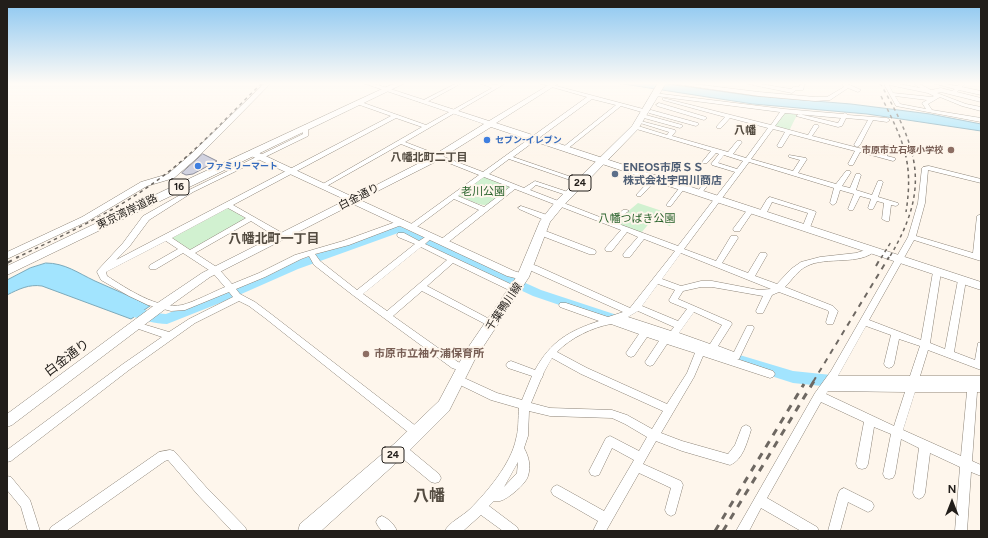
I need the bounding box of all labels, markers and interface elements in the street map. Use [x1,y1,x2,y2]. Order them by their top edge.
district label: 八幡 [734,124,756,138]
marker: セブン-イレブン [482,135,492,145]
place label: セブン-イレブン [495,135,562,145]
place label: 市原市立石塚小学校 [862,145,943,155]
marker: 市原市立石塚小学校 [946,145,956,155]
district label: 八幡北町二丁目 [391,151,467,165]
marker: ファミリーマート [193,161,203,171]
place label: ファミリーマート [206,161,278,171]
place label: ENEOS市原ＳＳ 株式会社宇田川商店 [623,161,722,187]
marker: ENEOS市原ＳＳ 株式会社宇田川商店 [610,169,620,179]
road number: 24 [569,175,591,191]
road number: 16 [169,179,189,195]
street label: 白金通り [336,181,382,213]
park label: 老川公園 [461,185,505,199]
street label: 東京湾岸道路 [94,192,160,232]
park label: 八幡つばき公園 [599,212,675,226]
district label: 八幡北町一丁目 [229,231,319,247]
street label: 千葉鴨川線 [483,281,525,333]
street label: 白金通り [42,336,92,380]
place label: 市原市立袖ケ浦保育所 [374,347,484,361]
marker: 市原市立袖ケ浦保育所 [361,349,371,359]
road number: 24 [382,447,404,463]
north arrow [932,482,972,522]
text: N [948,483,956,496]
district label: 八幡 [413,486,445,506]

